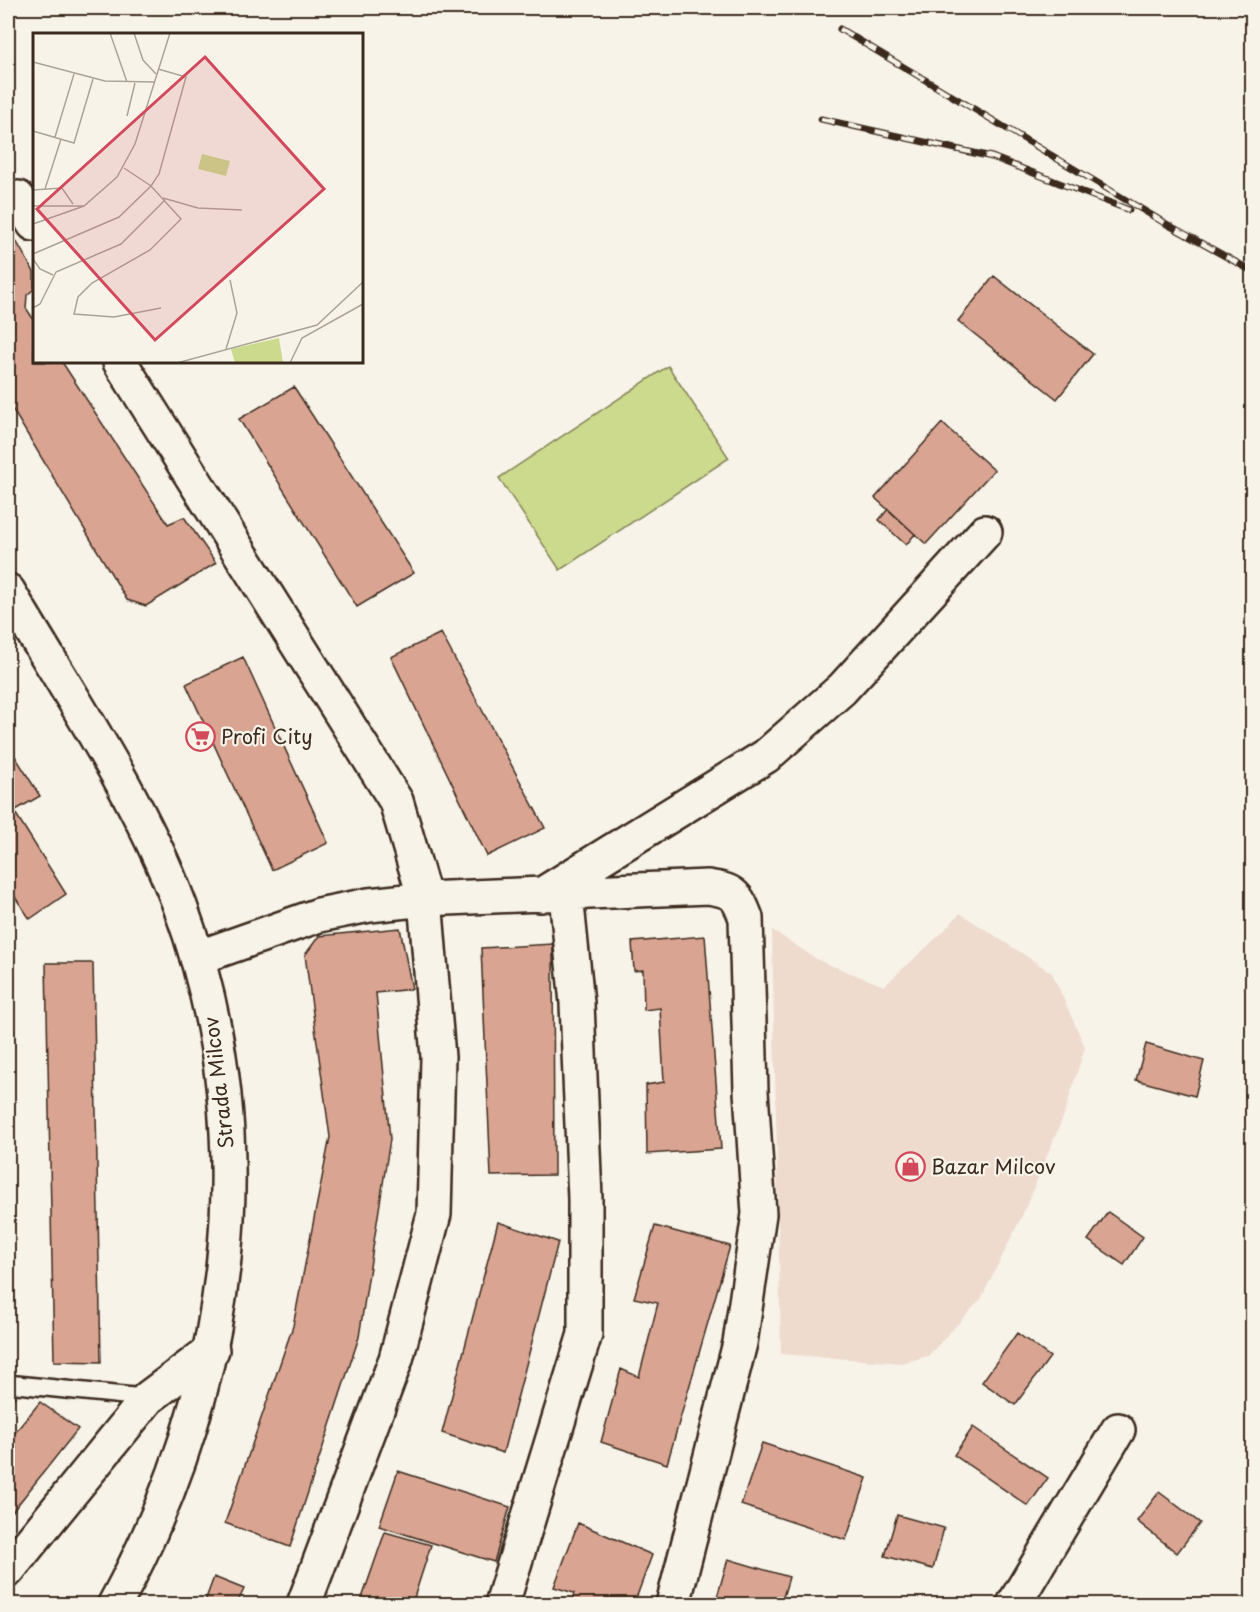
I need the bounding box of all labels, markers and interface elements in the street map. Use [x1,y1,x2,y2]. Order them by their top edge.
inset map [33,33,363,363]
supermarket icon: Profi City [184,720,216,752]
place label: Profi City [221,721,313,751]
street label: Strada Milcov [195,1015,241,1151]
shop icon: Bazar Milcov [894,1150,926,1182]
place label: Bazar Milcov [931,1151,1055,1181]

